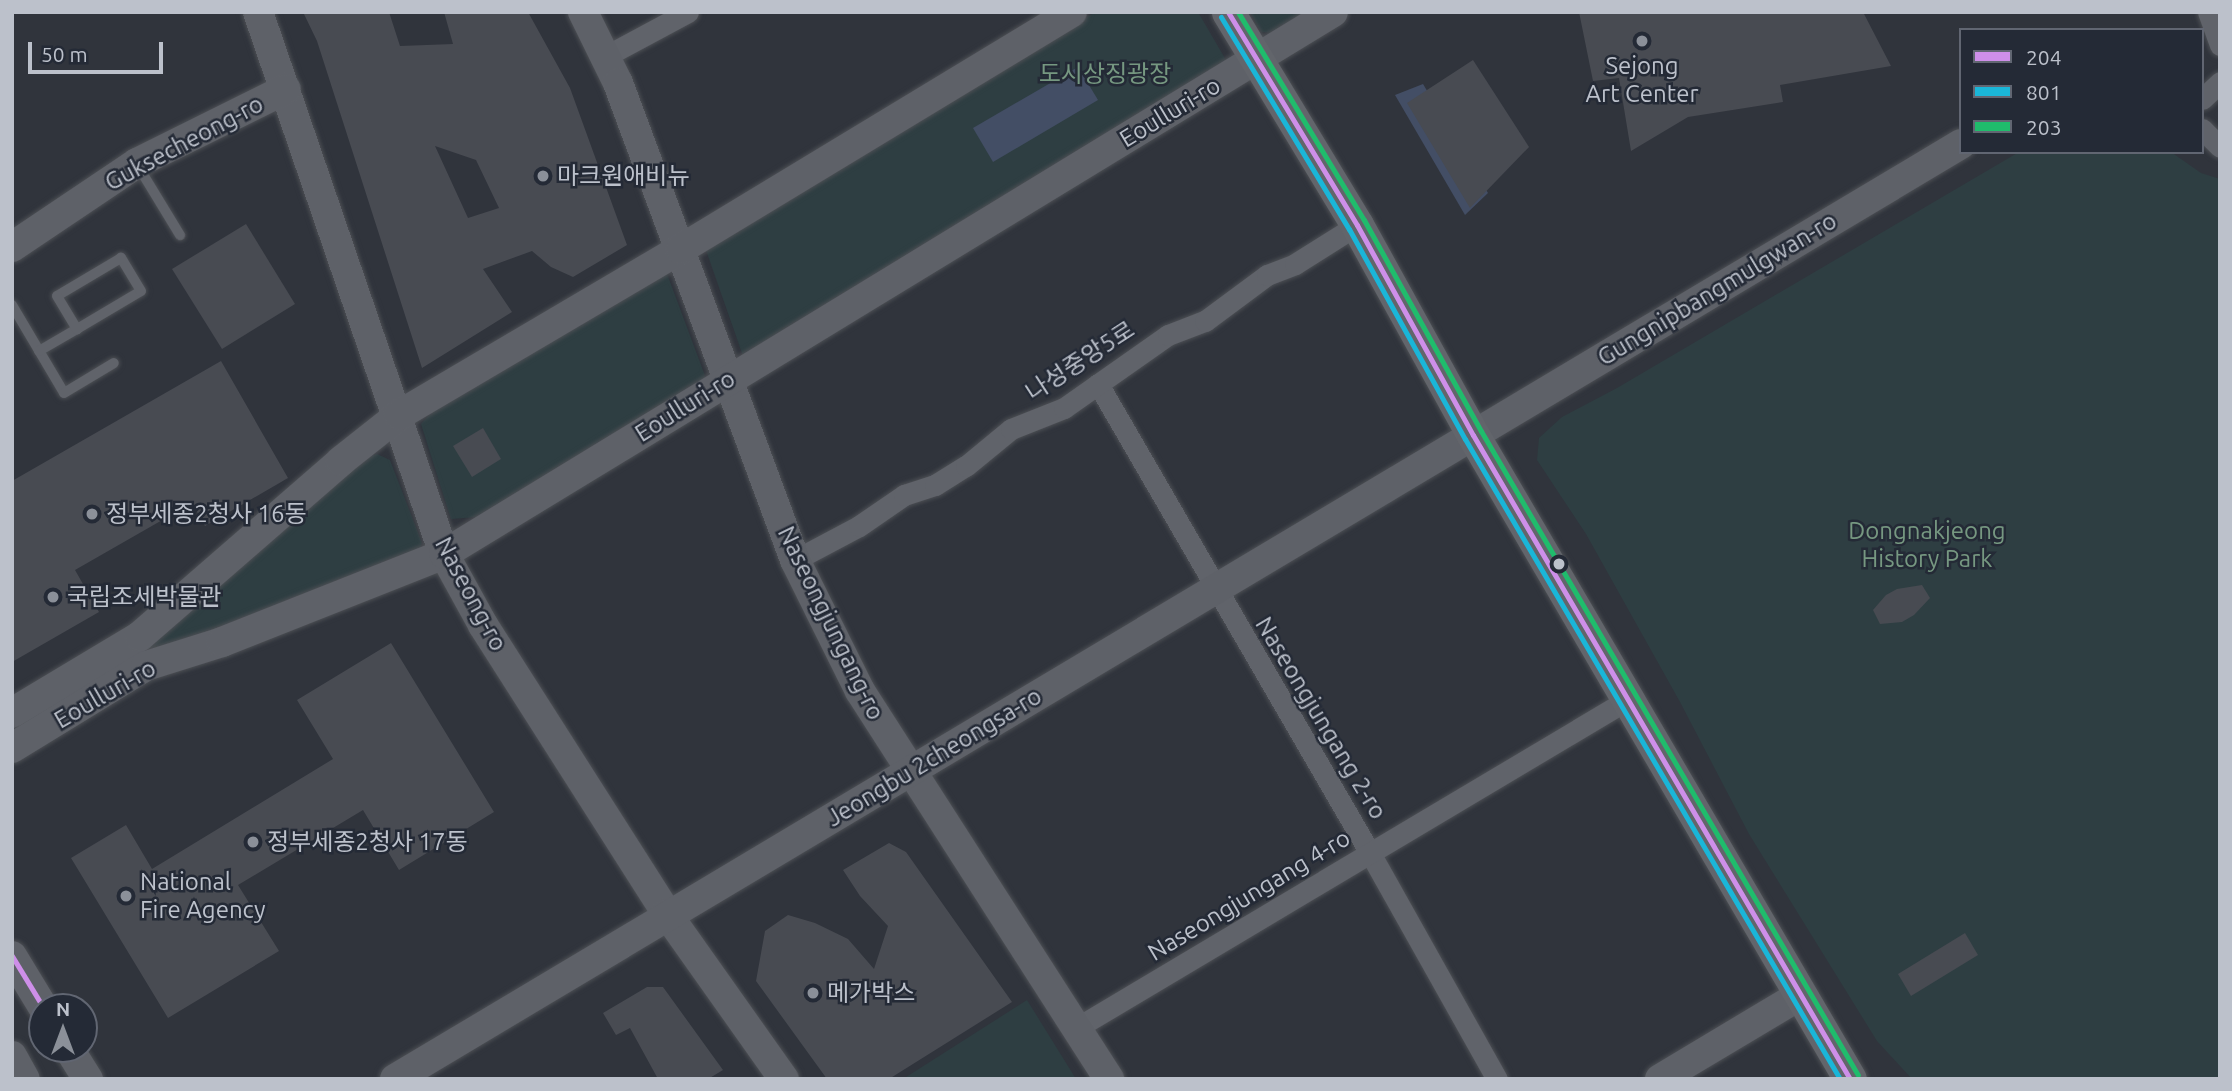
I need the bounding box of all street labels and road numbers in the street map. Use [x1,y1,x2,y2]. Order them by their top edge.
street label: Eoulluri-ro [1114,71,1226,153]
street label: Guksecheong-ro [100,89,268,197]
street label: Gungnipbangmulgwan-ro [1592,206,1842,372]
street label: 나성중앙5로 [1020,315,1140,407]
street label: Eoulluri-ro [630,364,740,448]
street label: Naseongjungang-ro [772,522,890,724]
street label: Naseong-ro [429,532,513,656]
street label: Naseongjungang 2-ro [1249,612,1393,824]
street label: Eoulluri-ro [49,653,161,735]
street label: Jeongbu 2cheongsa-ro [821,681,1047,833]
street label: Naseongjungang 4-ro [1143,823,1355,967]

